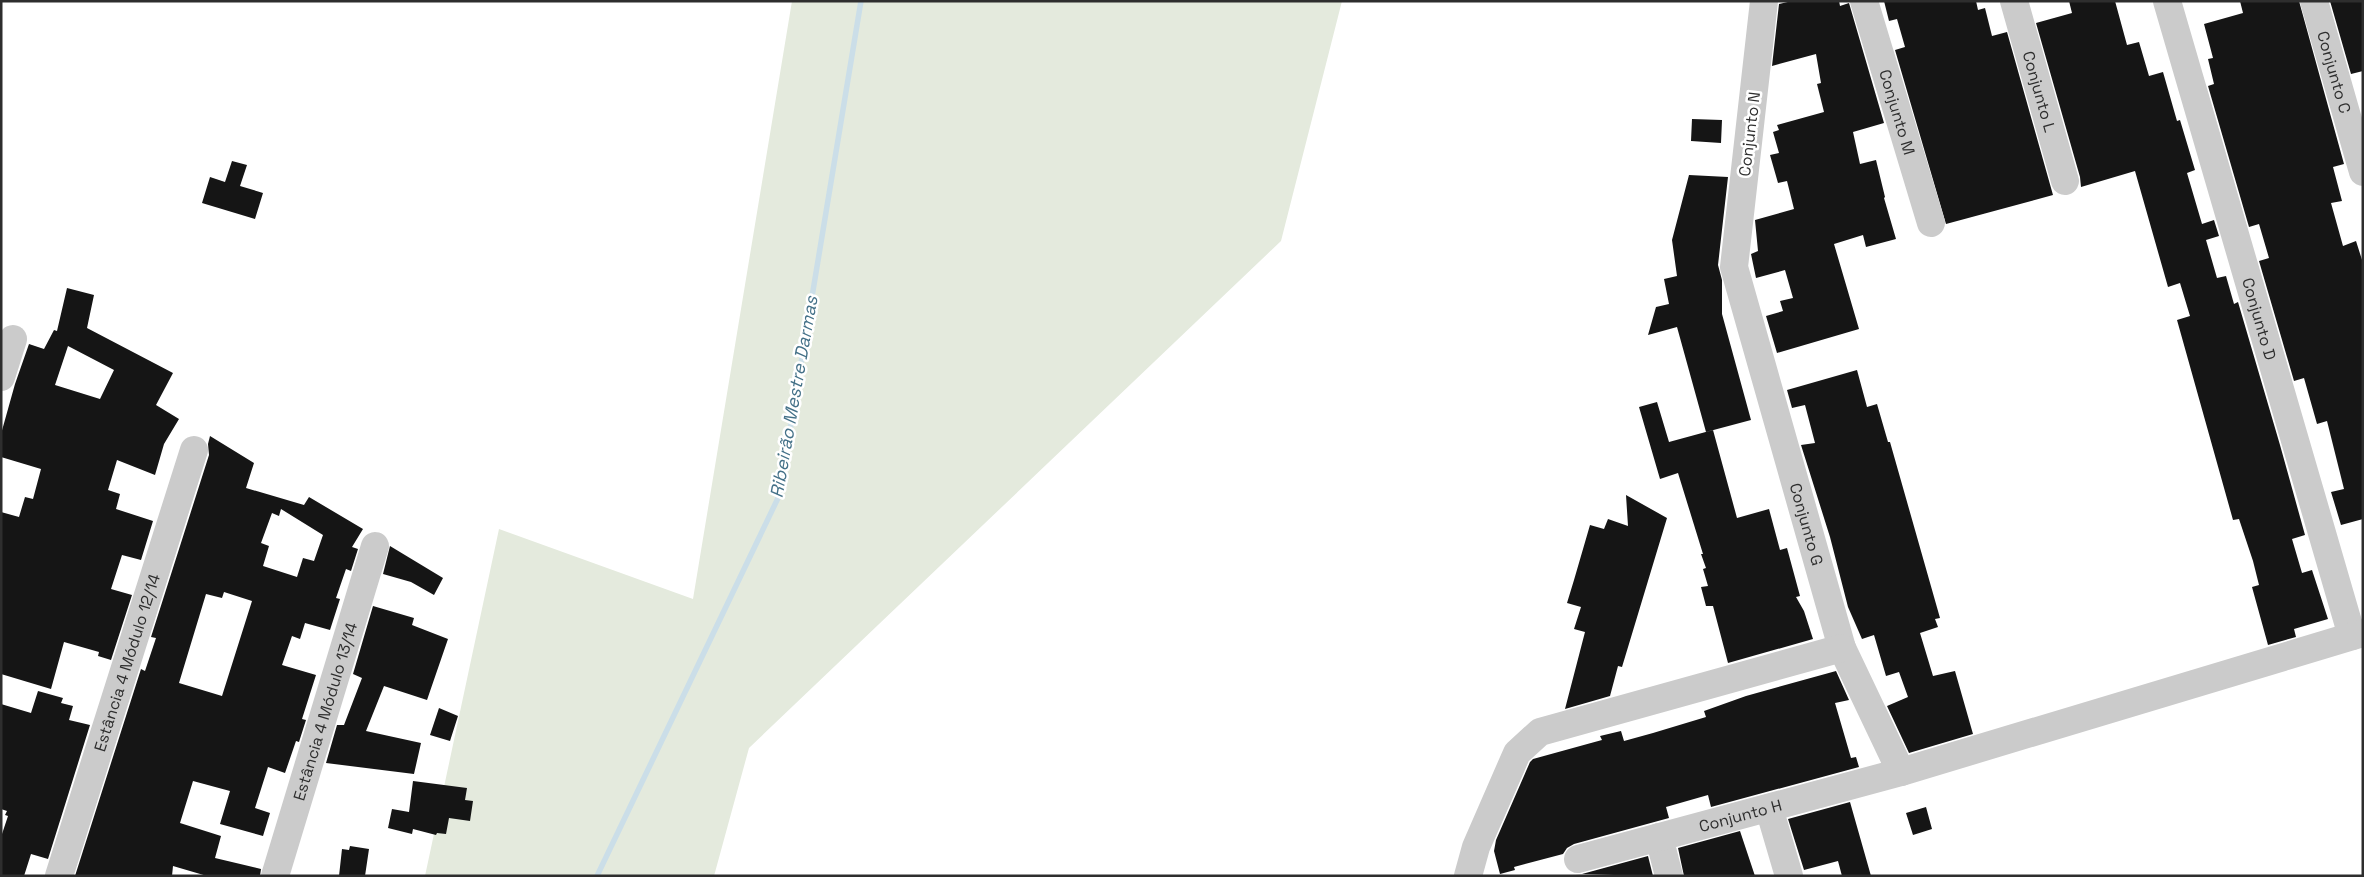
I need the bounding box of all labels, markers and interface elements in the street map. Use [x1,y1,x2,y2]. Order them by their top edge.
street label: Conjunto C [2312,29,2356,116]
street label: Conjunto L [2018,49,2061,135]
street label: Conjunto M [1874,67,1920,157]
street label: Conjunto N [1734,91,1765,178]
street label: Conjunto D [2237,275,2281,363]
water label: Ribeirão Mestre Darmas [764,294,823,500]
street label: Conjunto G [1785,481,1828,568]
street label: Estância 4 Módulo 12/14 [89,571,165,754]
street label: Estância 4 Módulo 13/14 [288,620,362,803]
street label: Conjunto H [1697,795,1784,837]

